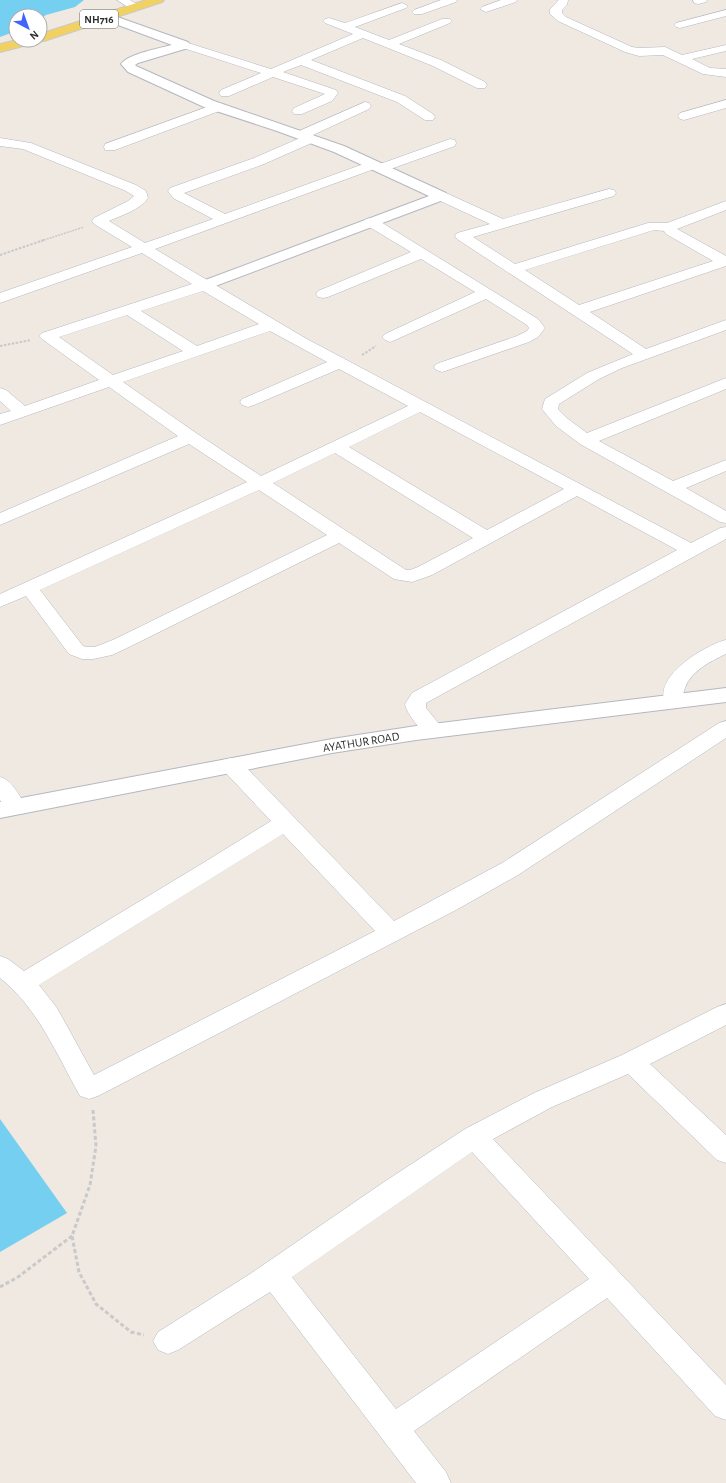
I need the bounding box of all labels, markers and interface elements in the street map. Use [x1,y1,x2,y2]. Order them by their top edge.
north arrow [8,8,48,48]
road number: NH716 [80,10,118,28]
text: N [28,29,41,42]
street label: AYATHUR ROAD [322,730,400,754]

